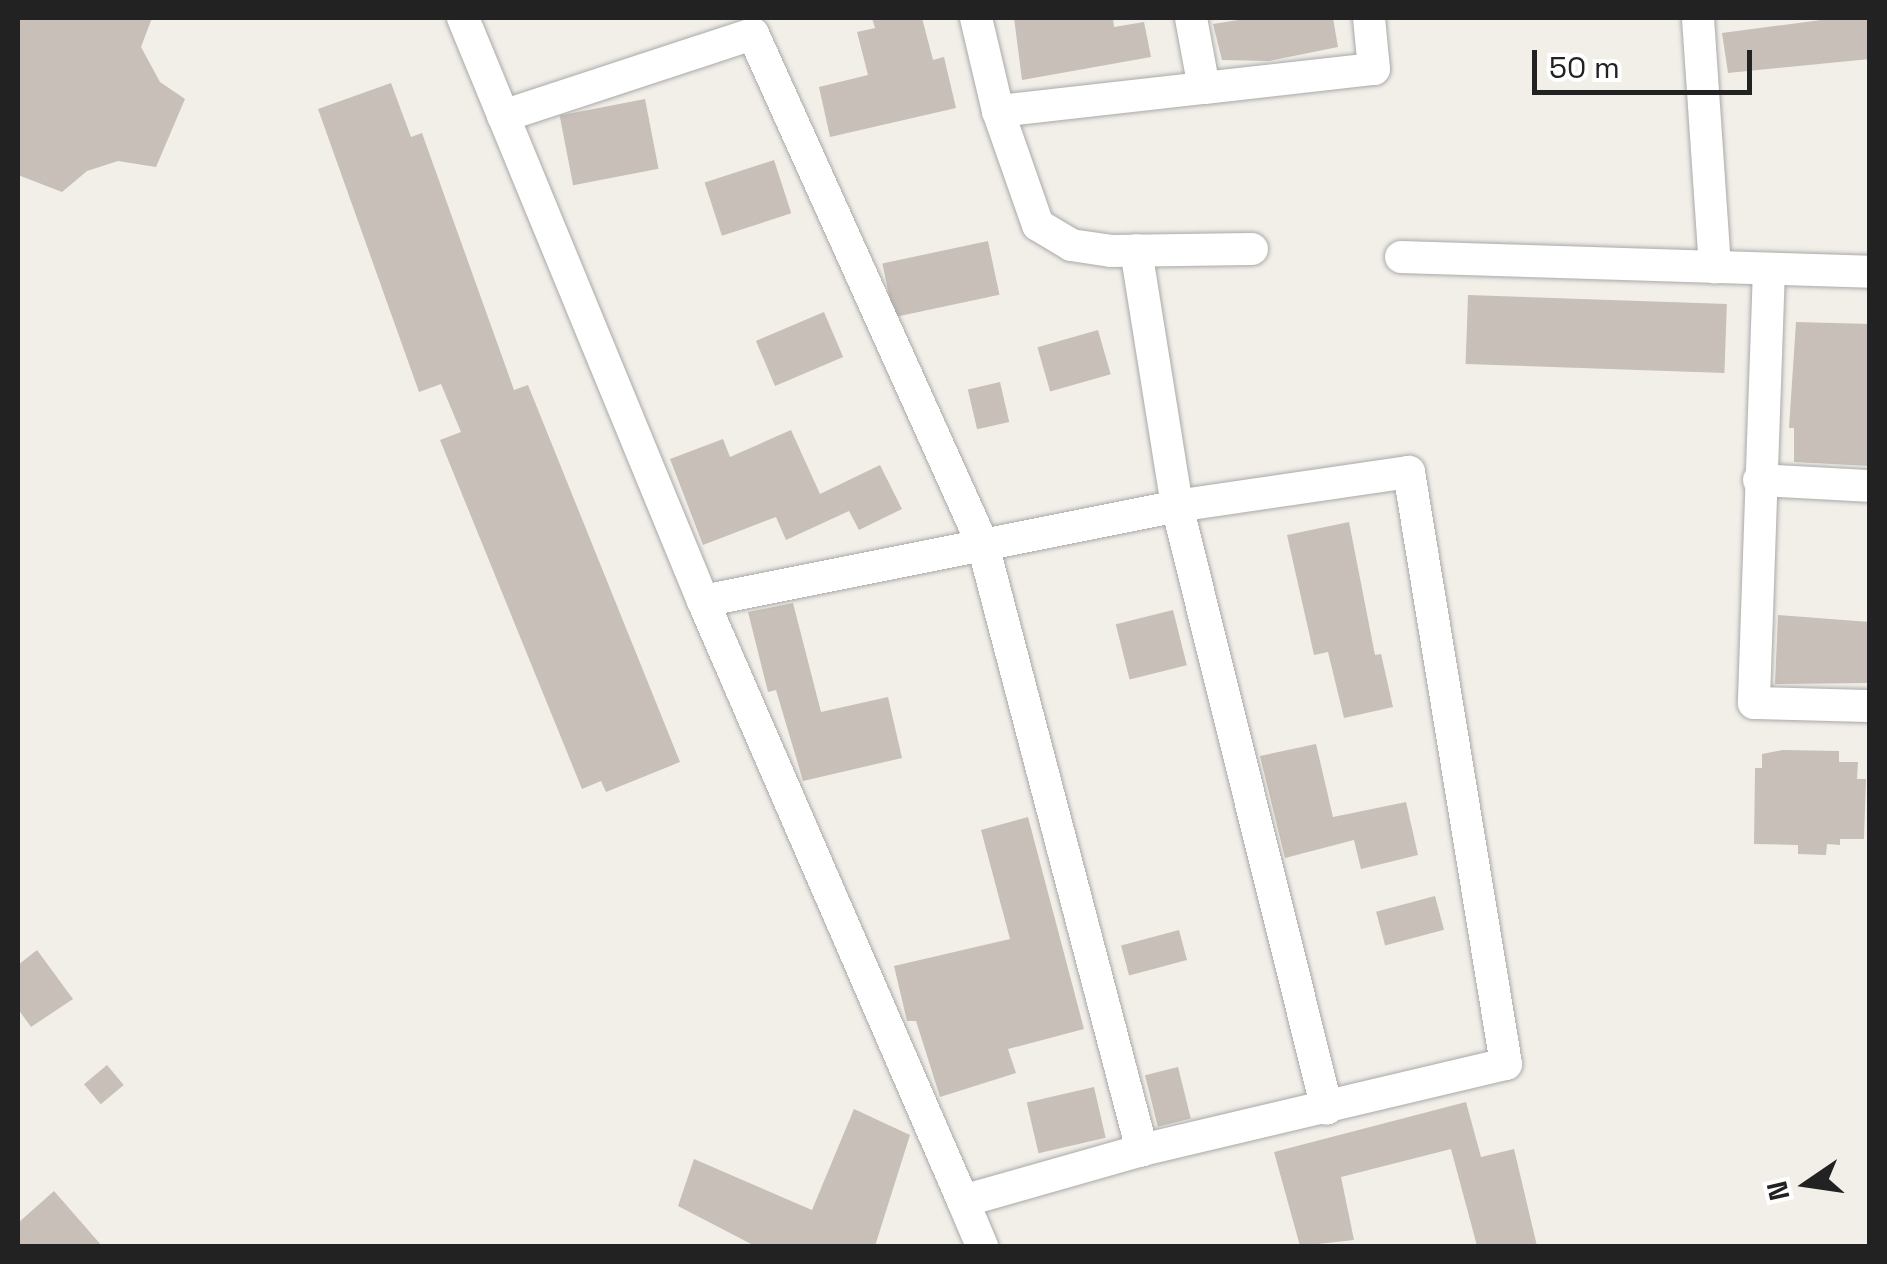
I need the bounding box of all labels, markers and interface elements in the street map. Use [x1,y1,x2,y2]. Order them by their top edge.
scale bar [1537,30,1757,92]
text: 50 m [1549,48,1620,87]
north arrow [1757,1134,1857,1234]
text: N [1758,1178,1797,1204]

